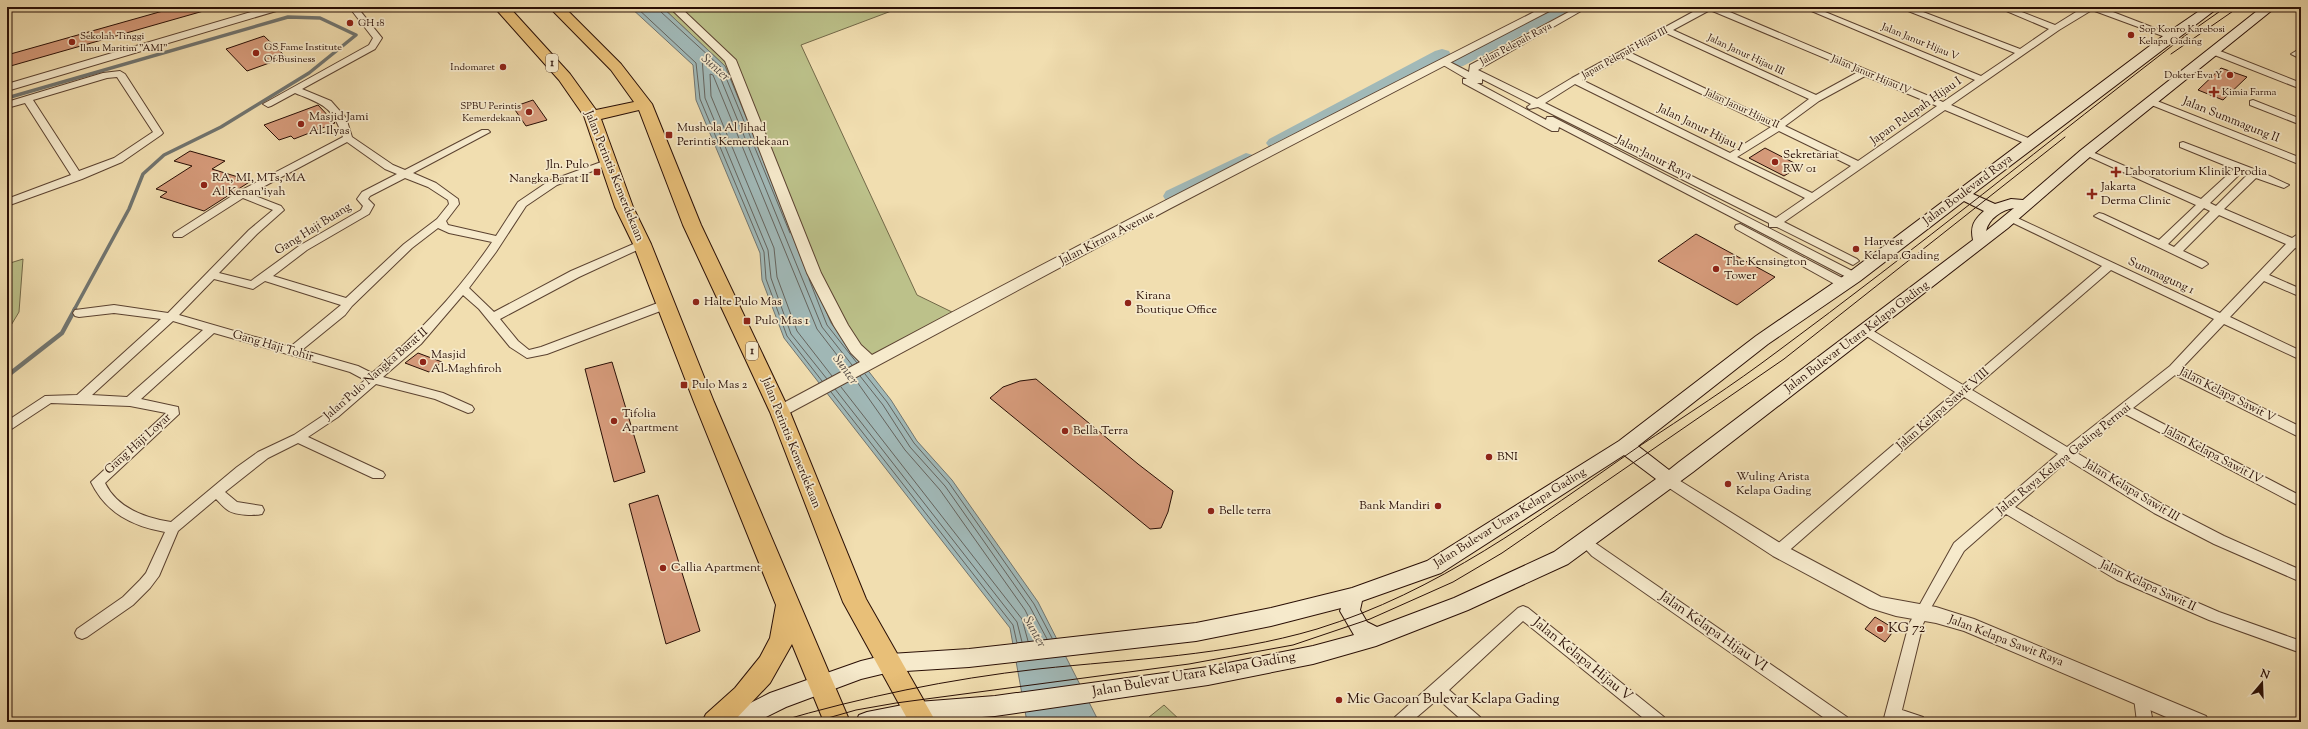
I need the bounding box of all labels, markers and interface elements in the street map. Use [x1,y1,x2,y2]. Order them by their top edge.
place label: GH 18 [358,16,385,31]
marker: GH 18 [345,18,355,28]
street label: Jalan Pelepah Raya [1477,19,1555,70]
street label: Jalan Janur Hijau V [1878,19,1961,64]
place label: Sop Konro Karebosi Kelapa Gading [2139,22,2225,49]
street label: Japan Pelepah Hijau III [1578,23,1671,83]
place label: Sekolah Tinggi Ilmu Maritim "AMI" [80,29,168,56]
street label: Jalan Janur Hijau III [1704,30,1788,80]
marker: Sop Konro Karebosi Kelapa Gading [2126,30,2136,40]
marker: Sekolah Tinggi Ilmu Maritim "AMI" [67,37,77,47]
place label: GS Fame Institute Of Business [264,40,342,67]
marker: GS Fame Institute Of Business [251,48,261,58]
water label: Sunter [697,50,734,86]
street label: Jalan Janur Hijau IV [1828,51,1913,99]
road number: 1 [546,54,558,72]
place label: Indomaret [450,60,496,75]
marker: Indomaret [498,62,508,72]
place label: Dokter Eva Y [2164,68,2222,83]
marker: Dokter Eva Y [2225,70,2235,80]
street label: Japan Pelepah Hijau I [1866,73,1965,150]
street label: Jalan Janur Hijau II [1702,85,1782,133]
place label: Kimia Farma [2222,85,2277,100]
marker: Kimia Farma [2209,87,2219,97]
street label: Jalan Summagung II [2179,92,2282,148]
place label: SPBU Perintis Kemerdekaan [460,99,521,126]
street label: Jalan Janur Hijau I [1654,99,1746,156]
marker: SPBU Perintis Kemerdekaan [524,107,534,117]
street label: Jalan Perintis Kemerdekaan [579,107,648,244]
place label: Masjid Jami Al-Ilyas [309,108,369,140]
marker: Masjid Jami Al-Ilyas [296,119,306,129]
place label: Mushola Al Jihad Perintis Kemerdekaan [677,119,789,151]
marker: Mushola Al Jihad Perintis Kemerdekaan [664,130,674,140]
street label: Jalan Janur Raya [1612,131,1695,185]
place label: Sekretariat RW 01 [1783,146,1839,178]
street label: Jalan Boulevard Raya [1919,150,2017,230]
place label: Jln. Pulo Nangka Barat II [509,156,589,188]
marker: Sekretariat RW 01 [1770,157,1780,167]
place label: Laboratorium Klinik Prodia [2125,163,2267,181]
marker: Laboratorium Klinik Prodia [2110,166,2122,178]
marker: Jln. Pulo Nangka Barat II [592,167,602,177]
place label: RA, MI, MTs, MA Al Kenan'iyah [212,169,306,201]
place label: Jakarta Derma Clinic [2100,178,2171,210]
marker: RA, MI, MTs, MA Al Kenan'iyah [199,180,209,190]
marker: Jakarta Derma Clinic [2086,188,2098,200]
street label: Gang Haji Buang [271,198,355,260]
street label: Jalan Kirana Avenue [1055,206,1158,270]
place label: Harvest Kelapa Gading [1864,233,1940,265]
marker: Harvest Kelapa Gading [1851,244,1861,254]
place label: The Kensington Tower [1724,253,1807,285]
street label: Summagung 1 [2125,253,2197,299]
marker: The Kensington Tower [1711,264,1721,274]
street label: Jalan Bulevar Utara Kelapa Gading [1780,277,1933,398]
place label: Kirana Boutique Office [1136,287,1217,319]
place label: Halte Pulo Mas [704,293,782,311]
marker: Halte Pulo Mas [691,297,701,307]
marker: Kirana Boutique Office [1123,298,1133,308]
place label: Pulo Mas 1 [755,312,809,330]
marker: Pulo Mas 1 [742,316,752,326]
street label: Jalan Pulo Nangka Barat II [319,323,432,425]
street label: Gang Haji Tohir [230,326,316,366]
road number: 1 [746,342,758,360]
place label: Masjid Al-Maghfiroh [431,346,502,378]
water label: Sunter [828,351,862,389]
marker: Masjid Al-Maghfiroh [418,357,428,367]
street label: Jalan Kelapa Sawit V [2175,362,2279,427]
street label: Jalan Kelapa Sawit VIII [1892,364,1993,455]
street label: Jalan Perintis Kemerdekaan [756,374,825,511]
place label: Pulo Mas 2 [692,376,748,394]
marker: Pulo Mas 2 [679,380,689,390]
street label: Jalan Raya Kelapa Gading Permai [1992,399,2136,520]
place label: Tifolia Apartment [622,405,679,437]
street label: Gang Haji Loyar [101,409,176,479]
marker: Tifolia Apartment [609,416,619,426]
street label: Jalan Kelapa Sawit IV [2159,421,2266,489]
place label: Bella Terra [1073,422,1129,440]
marker: Bella Terra [1060,426,1070,436]
place label: BNI [1497,448,1518,466]
marker: BNI [1484,452,1494,462]
street label: Jalan Kelapa Sawit III [2080,455,2183,527]
street label: Jalan Bulevar Utara Kelapa Gading [1430,464,1590,573]
place label: Wuling Arista Kelapa Gading [1736,468,1812,500]
marker: Wuling Arista Kelapa Gading [1723,479,1733,489]
place label: Bank Mandiri [1359,497,1431,515]
marker: Bank Mandiri [1433,501,1443,511]
place label: Belle terra [1219,502,1272,520]
marker: Belle terra [1206,506,1216,516]
street label: Jalan Kelapa Sawit II [2096,555,2199,616]
place label: Callia Apartment [671,559,761,577]
marker: Callia Apartment [658,563,668,573]
street label: Jalan Kelapa Hijau VI [1654,587,1771,677]
street label: Jalan Kelapa Sawit Raya [1945,610,2066,671]
water label: Sunter [1018,613,1050,651]
street label: Jalan Kelapa Hijau V [1527,613,1637,707]
place label: KG 72 [1888,619,1926,639]
marker: KG 72 [1875,624,1885,634]
street label: Jalan Bulevar Utara Kelapa Gading [1090,647,1297,703]
north arrow [2242,663,2282,703]
text: N [2257,665,2272,684]
place label: Mie Gacoan Bulevar Kelapa Gading [1347,690,1560,710]
marker: Mie Gacoan Bulevar Kelapa Gading [1334,695,1344,705]

